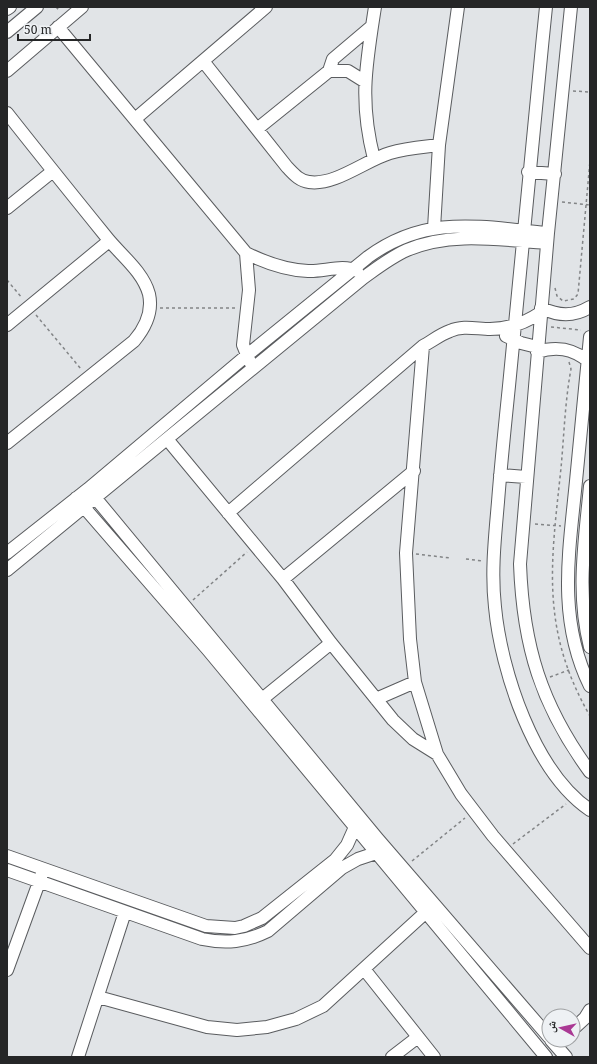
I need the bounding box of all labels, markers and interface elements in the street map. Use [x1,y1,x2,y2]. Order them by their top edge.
scale bar [18,16,90,42]
text: 50 m [24,21,52,38]
north arrow [541,1008,581,1048]
text: ش [542,1019,560,1034]

